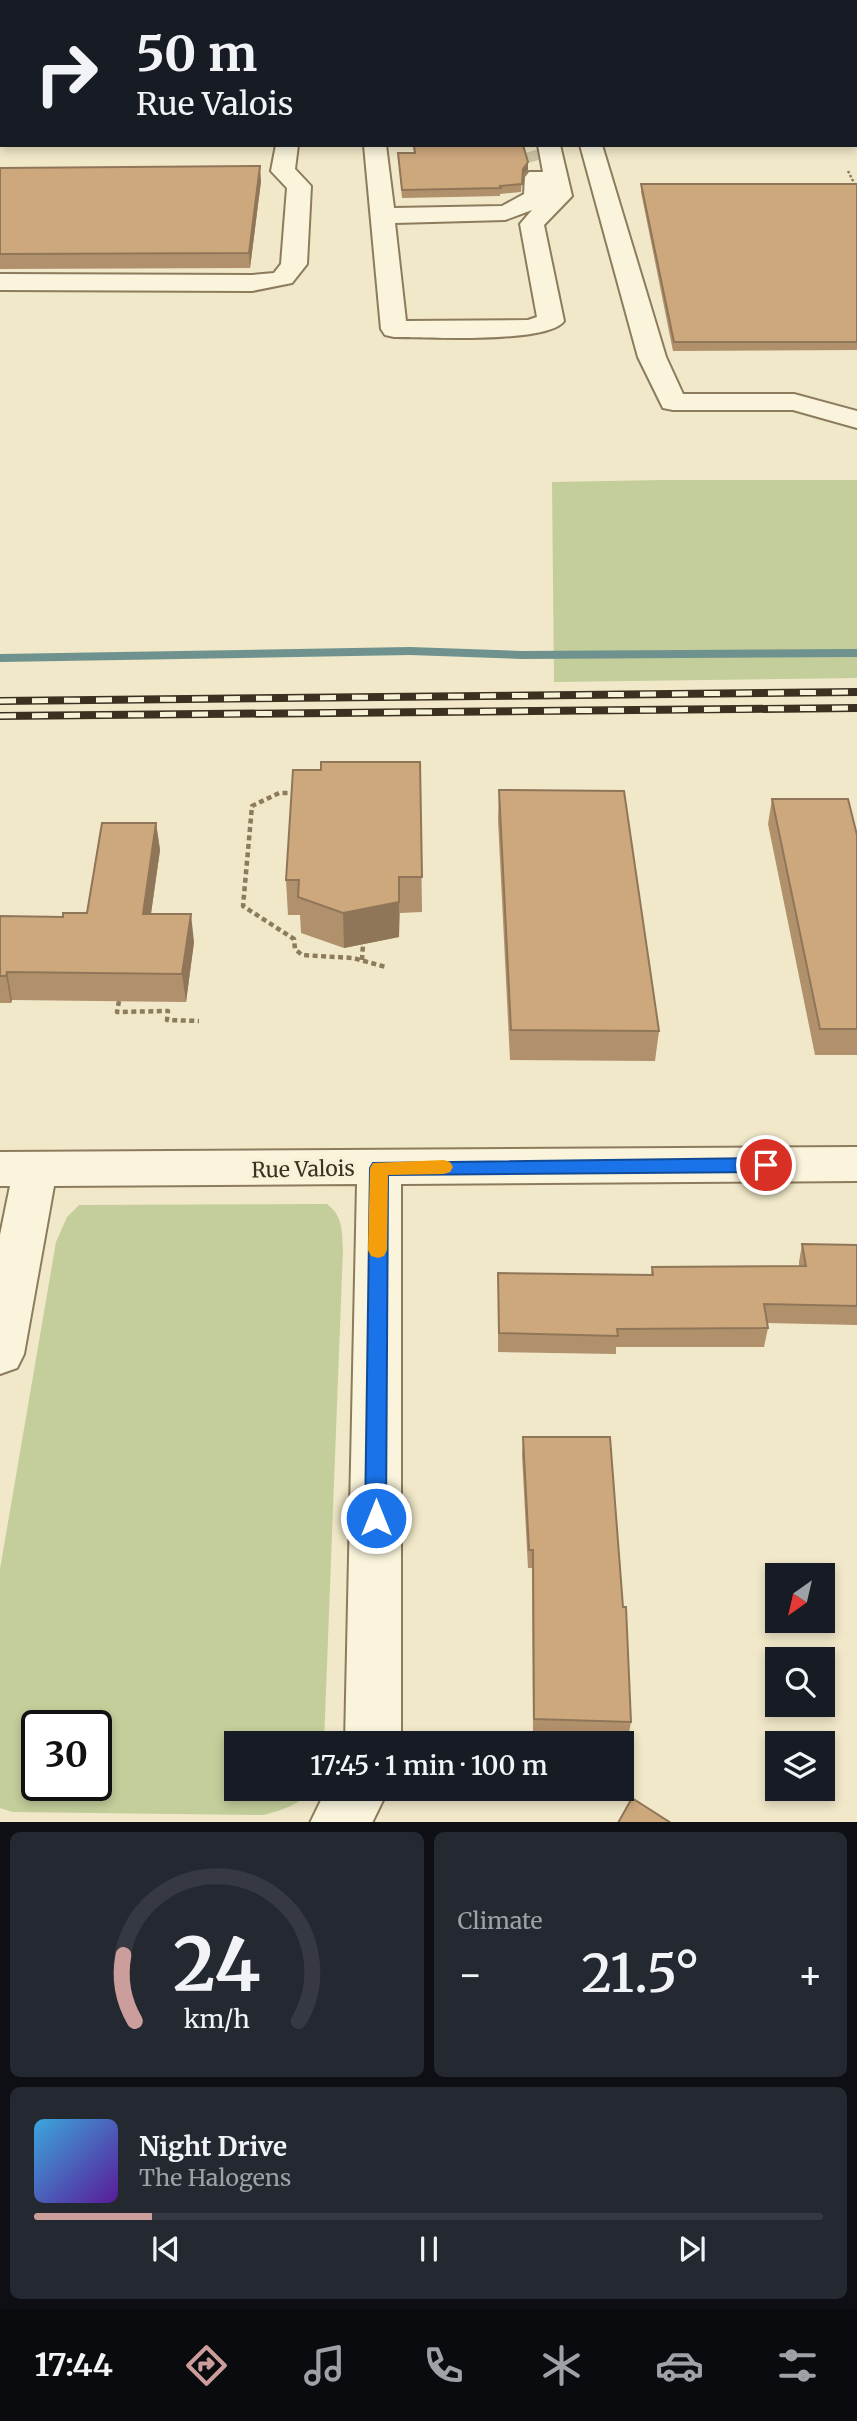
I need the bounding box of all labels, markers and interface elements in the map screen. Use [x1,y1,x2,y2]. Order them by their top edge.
text: 50 m [136,23,257,84]
icon: right [21,28,112,119]
text: Rue Valois [136,84,293,124]
pin [736,1135,796,1195]
icon: arrive [747,1146,785,1184]
street label: Rue Valois [251,1155,355,1183]
position arrow [339,1481,413,1555]
north arrow [765,1563,835,1633]
map controls [765,1563,835,1801]
button: search [765,1647,835,1717]
speed limit sign: 30 [21,1710,112,1801]
button: layers [765,1731,835,1801]
text: 17:45 · 1 min · 100 m [310,1749,548,1782]
text: Climate [458,1906,543,1935]
text: 24 [173,1919,261,2011]
text: 21.5° [581,1941,699,2006]
text: − [458,1951,483,1998]
text: + [798,1951,823,1998]
text: km/h [184,2002,250,2034]
text: Night Drive [139,2130,287,2163]
text: The Halogens [139,2163,291,2192]
icon: previous [147,2230,185,2268]
icon: pause [410,2230,448,2268]
icon: next [673,2230,711,2268]
icon: directions [182,2341,231,2390]
icon: music [300,2341,349,2390]
icon: phone [419,2341,468,2390]
icon: climate [537,2341,586,2390]
icon: car [655,2341,704,2390]
icon: filters [773,2341,822,2390]
text: 17:44 [35,2345,113,2385]

